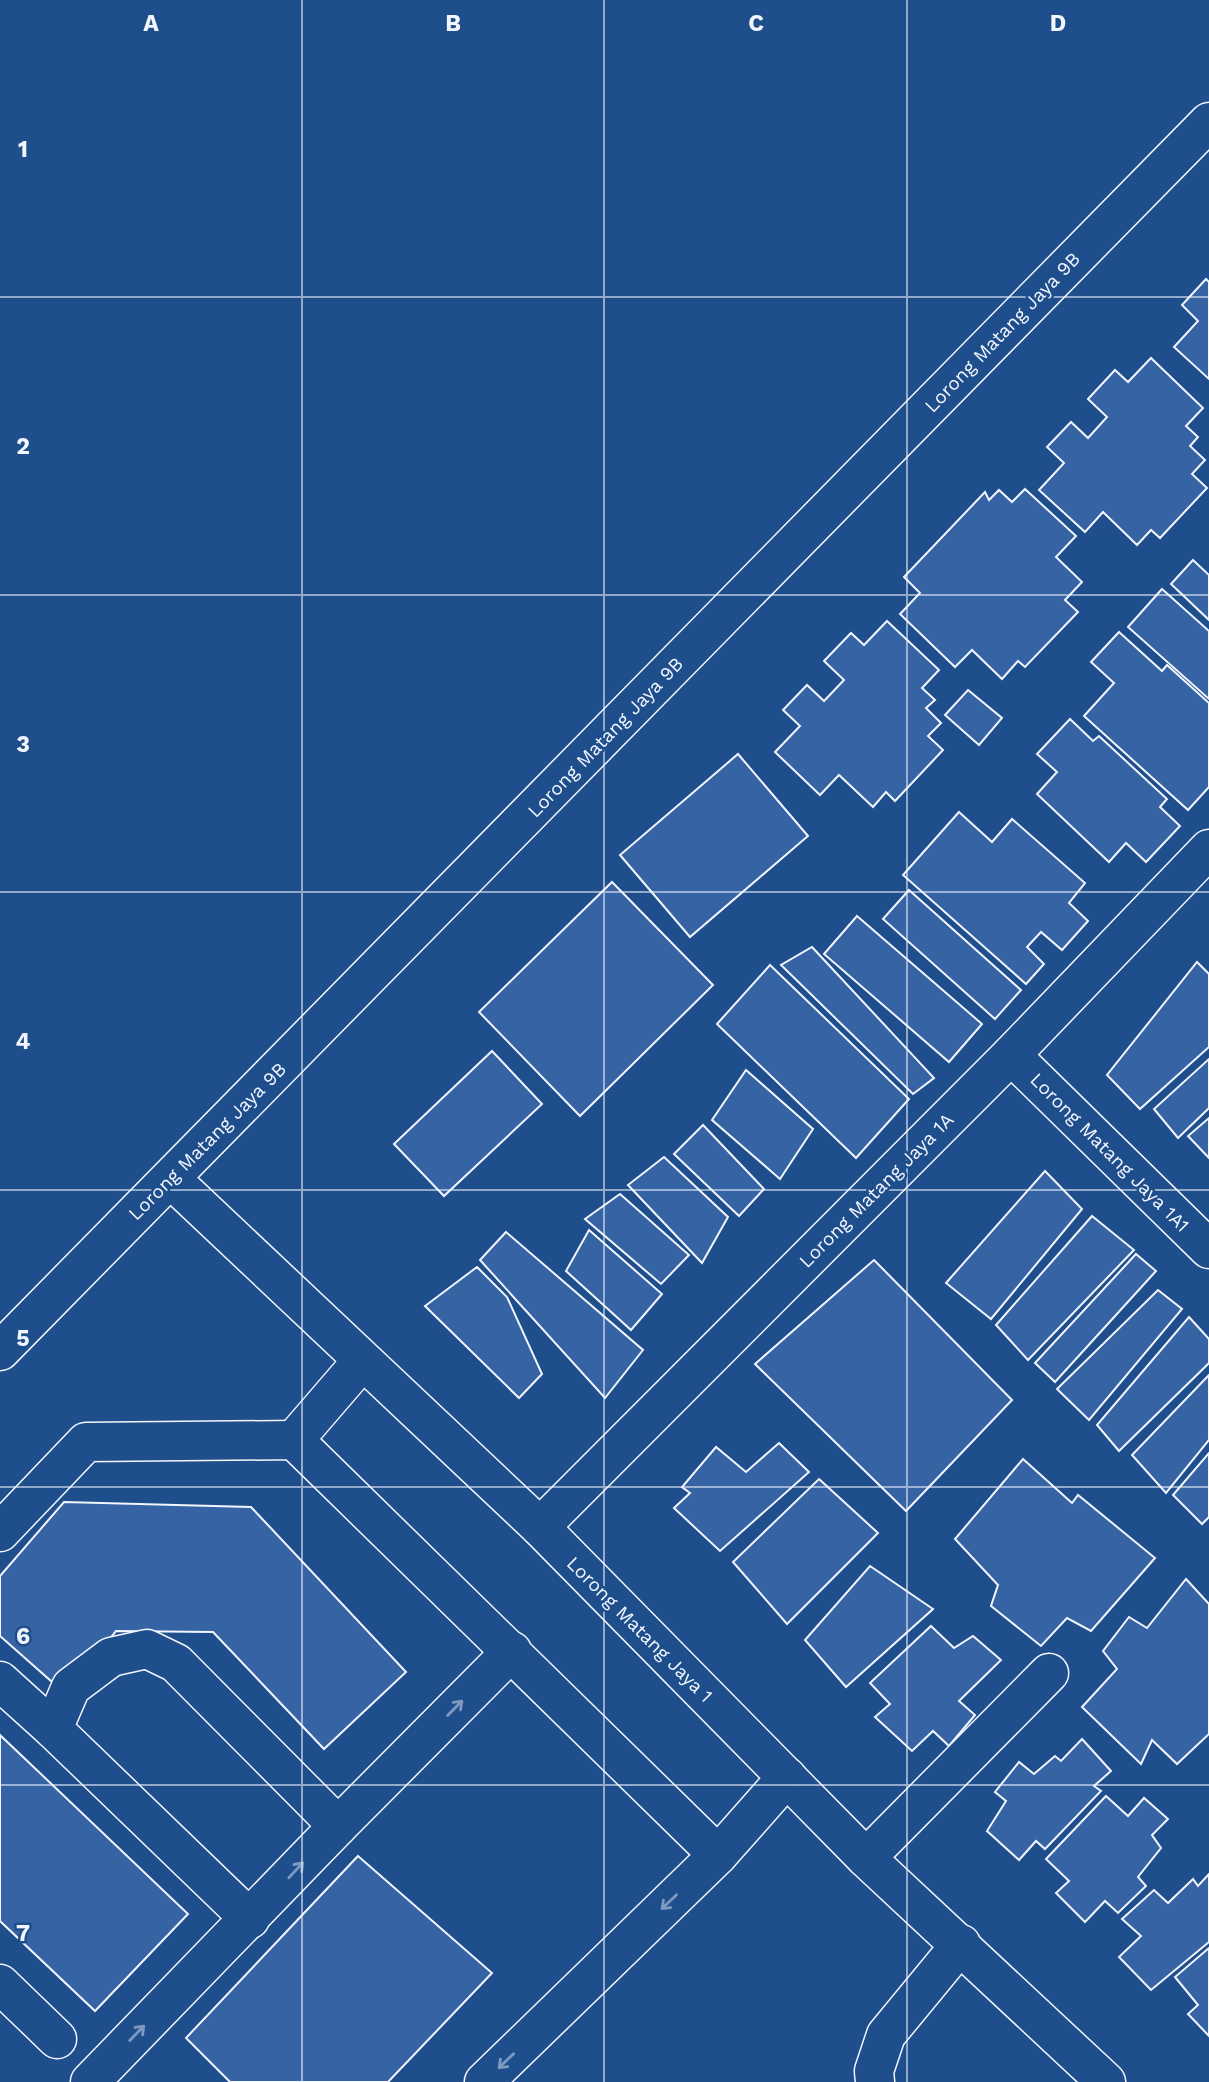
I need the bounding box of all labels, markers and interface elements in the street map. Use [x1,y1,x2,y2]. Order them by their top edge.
text: A [143,10,159,37]
text: B [445,10,461,37]
text: C [748,10,764,37]
text: D [1050,10,1066,37]
text: 1 [18,136,28,163]
street label: Lorong Matang Jaya 9B [920,247,1085,417]
text: 2 [16,433,30,460]
street label: Lorong Matang Jaya 9B [523,652,688,822]
text: 3 [16,731,30,758]
text: 4 [16,1028,31,1055]
street label: Lorong Matang Jaya 9B [124,1058,291,1225]
street label: Lorong Matang Jaya 1A1 [1025,1068,1194,1237]
street label: Lorong Matang Jaya 1A [794,1108,959,1272]
text: 5 [16,1325,30,1352]
street label: Lorong Matang Jaya 1 [562,1552,717,1707]
text: 6 [16,1623,30,1650]
one-way arrow [447,1699,464,1716]
one-way arrow [287,1862,304,1879]
one-way arrow [661,1894,678,1911]
text: 7 [16,1920,30,1947]
one-way arrow [129,2025,146,2042]
one-way arrow [498,2052,515,2069]

